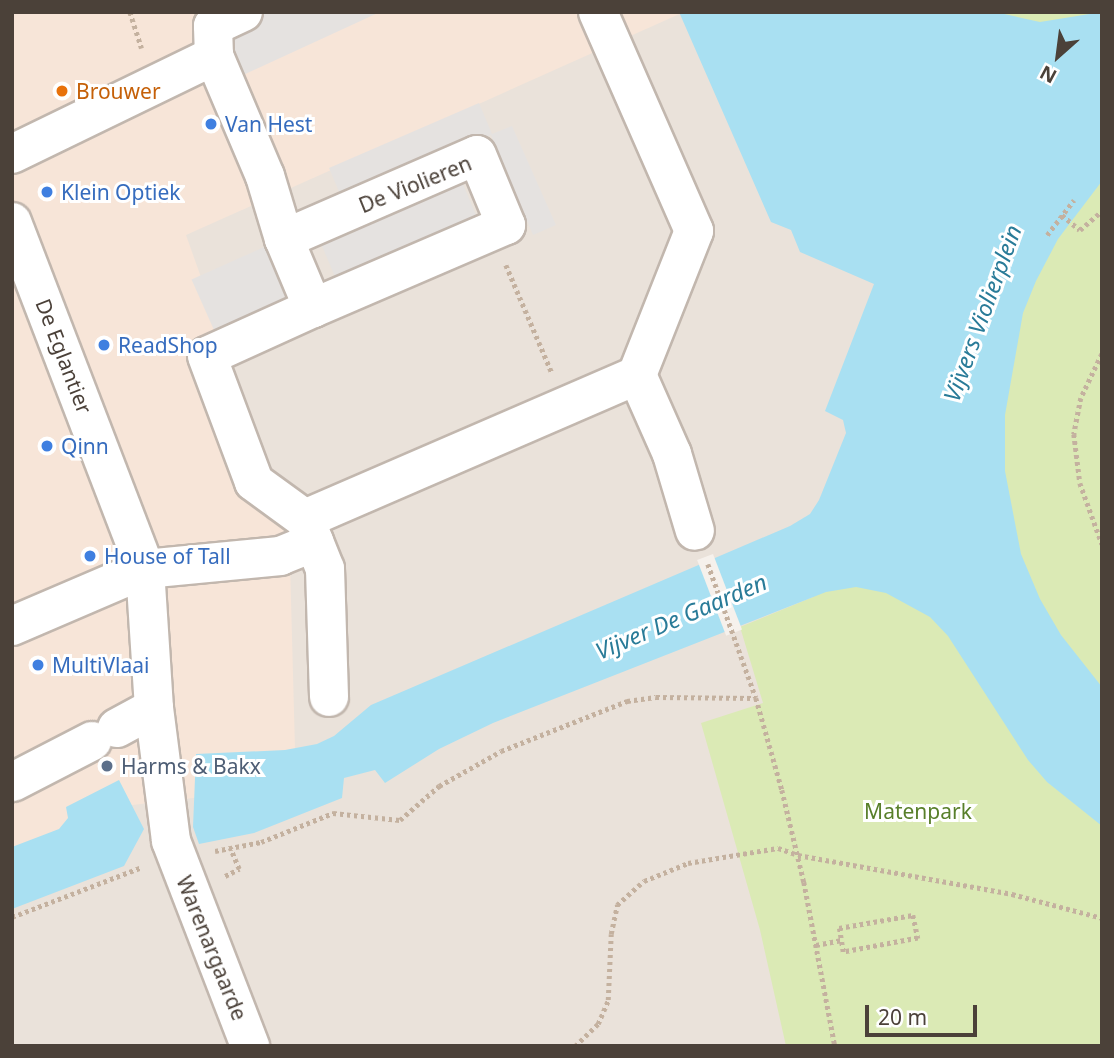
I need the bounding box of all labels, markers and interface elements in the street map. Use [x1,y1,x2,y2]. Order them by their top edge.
north arrow [1023,21,1093,91]
text: N [1035,59,1061,90]
place label: Brouwer [76,78,161,104]
marker: Brouwer [54,83,70,99]
place label: Van Hest [225,111,312,137]
marker: Van Hest [203,116,219,132]
street label: De Violieren [355,150,475,218]
place label: Klein Optiek [61,179,180,205]
marker: Klein Optiek [39,184,55,200]
water label: Vijvers Violierplein [937,221,1027,405]
street label: De Eglantier [31,295,97,417]
place label: ReadShop [118,332,218,358]
marker: ReadShop [96,337,112,353]
place label: Qinn [61,433,109,459]
marker: Qinn [39,438,55,454]
place label: House of Tall [104,543,231,569]
marker: House of Tall [82,548,98,564]
water label: Vijver De Gaarden [591,567,771,665]
place label: MultiVlaai [52,652,149,678]
marker: MultiVlaai [30,657,46,673]
place label: Harms & Bakx [121,753,261,779]
marker: Harms & Bakx [99,758,115,774]
park label: Matenpark [864,798,972,824]
street label: Warenargaarde [172,872,252,1024]
scale bar [869,992,981,1036]
text: 20 m [878,1003,927,1031]

